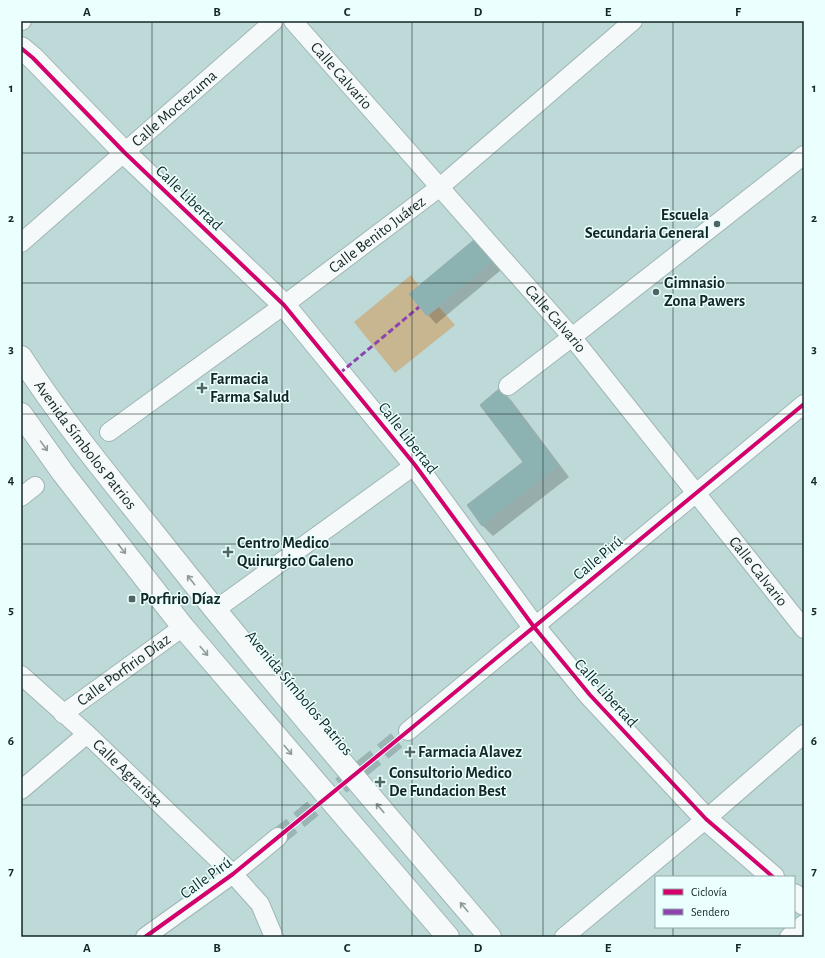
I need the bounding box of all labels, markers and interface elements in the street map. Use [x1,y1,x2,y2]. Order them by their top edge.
text: A [83,6,91,19]
text: B [213,6,221,19]
text: C [344,6,351,19]
text: D [474,6,483,19]
text: E [605,6,612,19]
text: F [735,6,742,19]
street label: Calle Calvario [308,39,375,113]
street label: Calle Moctezuma [129,67,220,150]
text: 1 [9,82,13,95]
text: 1 [812,82,816,95]
street label: Calle Libertad [153,162,225,234]
street label: Calle Benito Juárez [326,193,429,276]
place label: Escuela Secundaria General [585,207,709,241]
text: 2 [8,212,14,225]
text: 2 [811,212,817,225]
marker: Escuela Secundaria General [712,219,722,229]
place label: Gimnasio Zona Pawers [664,275,745,309]
street label: Calle Calvario [522,282,589,356]
marker: Gimnasio Zona Pawers [651,287,661,297]
text: 3 [8,343,14,356]
text: 3 [811,343,817,356]
place label: Farmacia Farma Salud [210,371,290,405]
street label: Avenida Símbolos Patrios [31,378,140,513]
marker: Farmacia Farma Salud [197,383,207,393]
street label: Calle Libertad [375,399,441,477]
one-way arrow [40,440,48,451]
text: 4 [8,474,15,487]
text: 4 [811,474,818,487]
street label: Calle Pirú [570,533,626,583]
street label: Calle Calvario [726,534,791,609]
place label: Centro Medico Quirurgic0 Galeno [237,535,354,570]
one-way arrow [118,544,127,555]
marker: Centro Medico Quirurgic0 Galeno [222,546,234,558]
one-way arrow [186,574,195,585]
place label: Porfirio Díaz [140,591,221,607]
marker: Porfirio Díaz [127,594,137,604]
text: 5 [8,604,14,617]
text: 5 [811,604,817,617]
street label: Avenida Símbolos Patrios [242,628,356,758]
street label: Calle Porfirio Díaz [74,631,174,709]
one-way arrow [199,645,208,656]
street label: Calle Libertad [571,656,641,730]
text: 6 [8,735,14,748]
text: 6 [811,735,817,748]
street label: Calle Agrarista [90,736,166,810]
one-way arrow [283,744,292,755]
place label: Farmacia Alavez [418,744,522,760]
marker: Farmacia Alavez [405,747,415,757]
place label: Consultorio Medico De Fundacion Best [389,765,512,799]
marker: Consultorio Medico De Fundacion Best [374,776,386,788]
one-way arrow [376,803,385,814]
street label: Calle Pirú [177,854,235,902]
text: 7 [8,865,14,878]
text: 7 [811,865,817,878]
legend [655,876,795,928]
text: Ciclovía [691,886,727,898]
one-way arrow [460,902,469,913]
text: Sendero [691,906,730,918]
text: A [83,942,91,955]
text: B [213,942,221,955]
text: C [344,942,351,955]
text: D [474,942,483,955]
text: E [605,942,612,955]
text: F [735,942,742,955]

